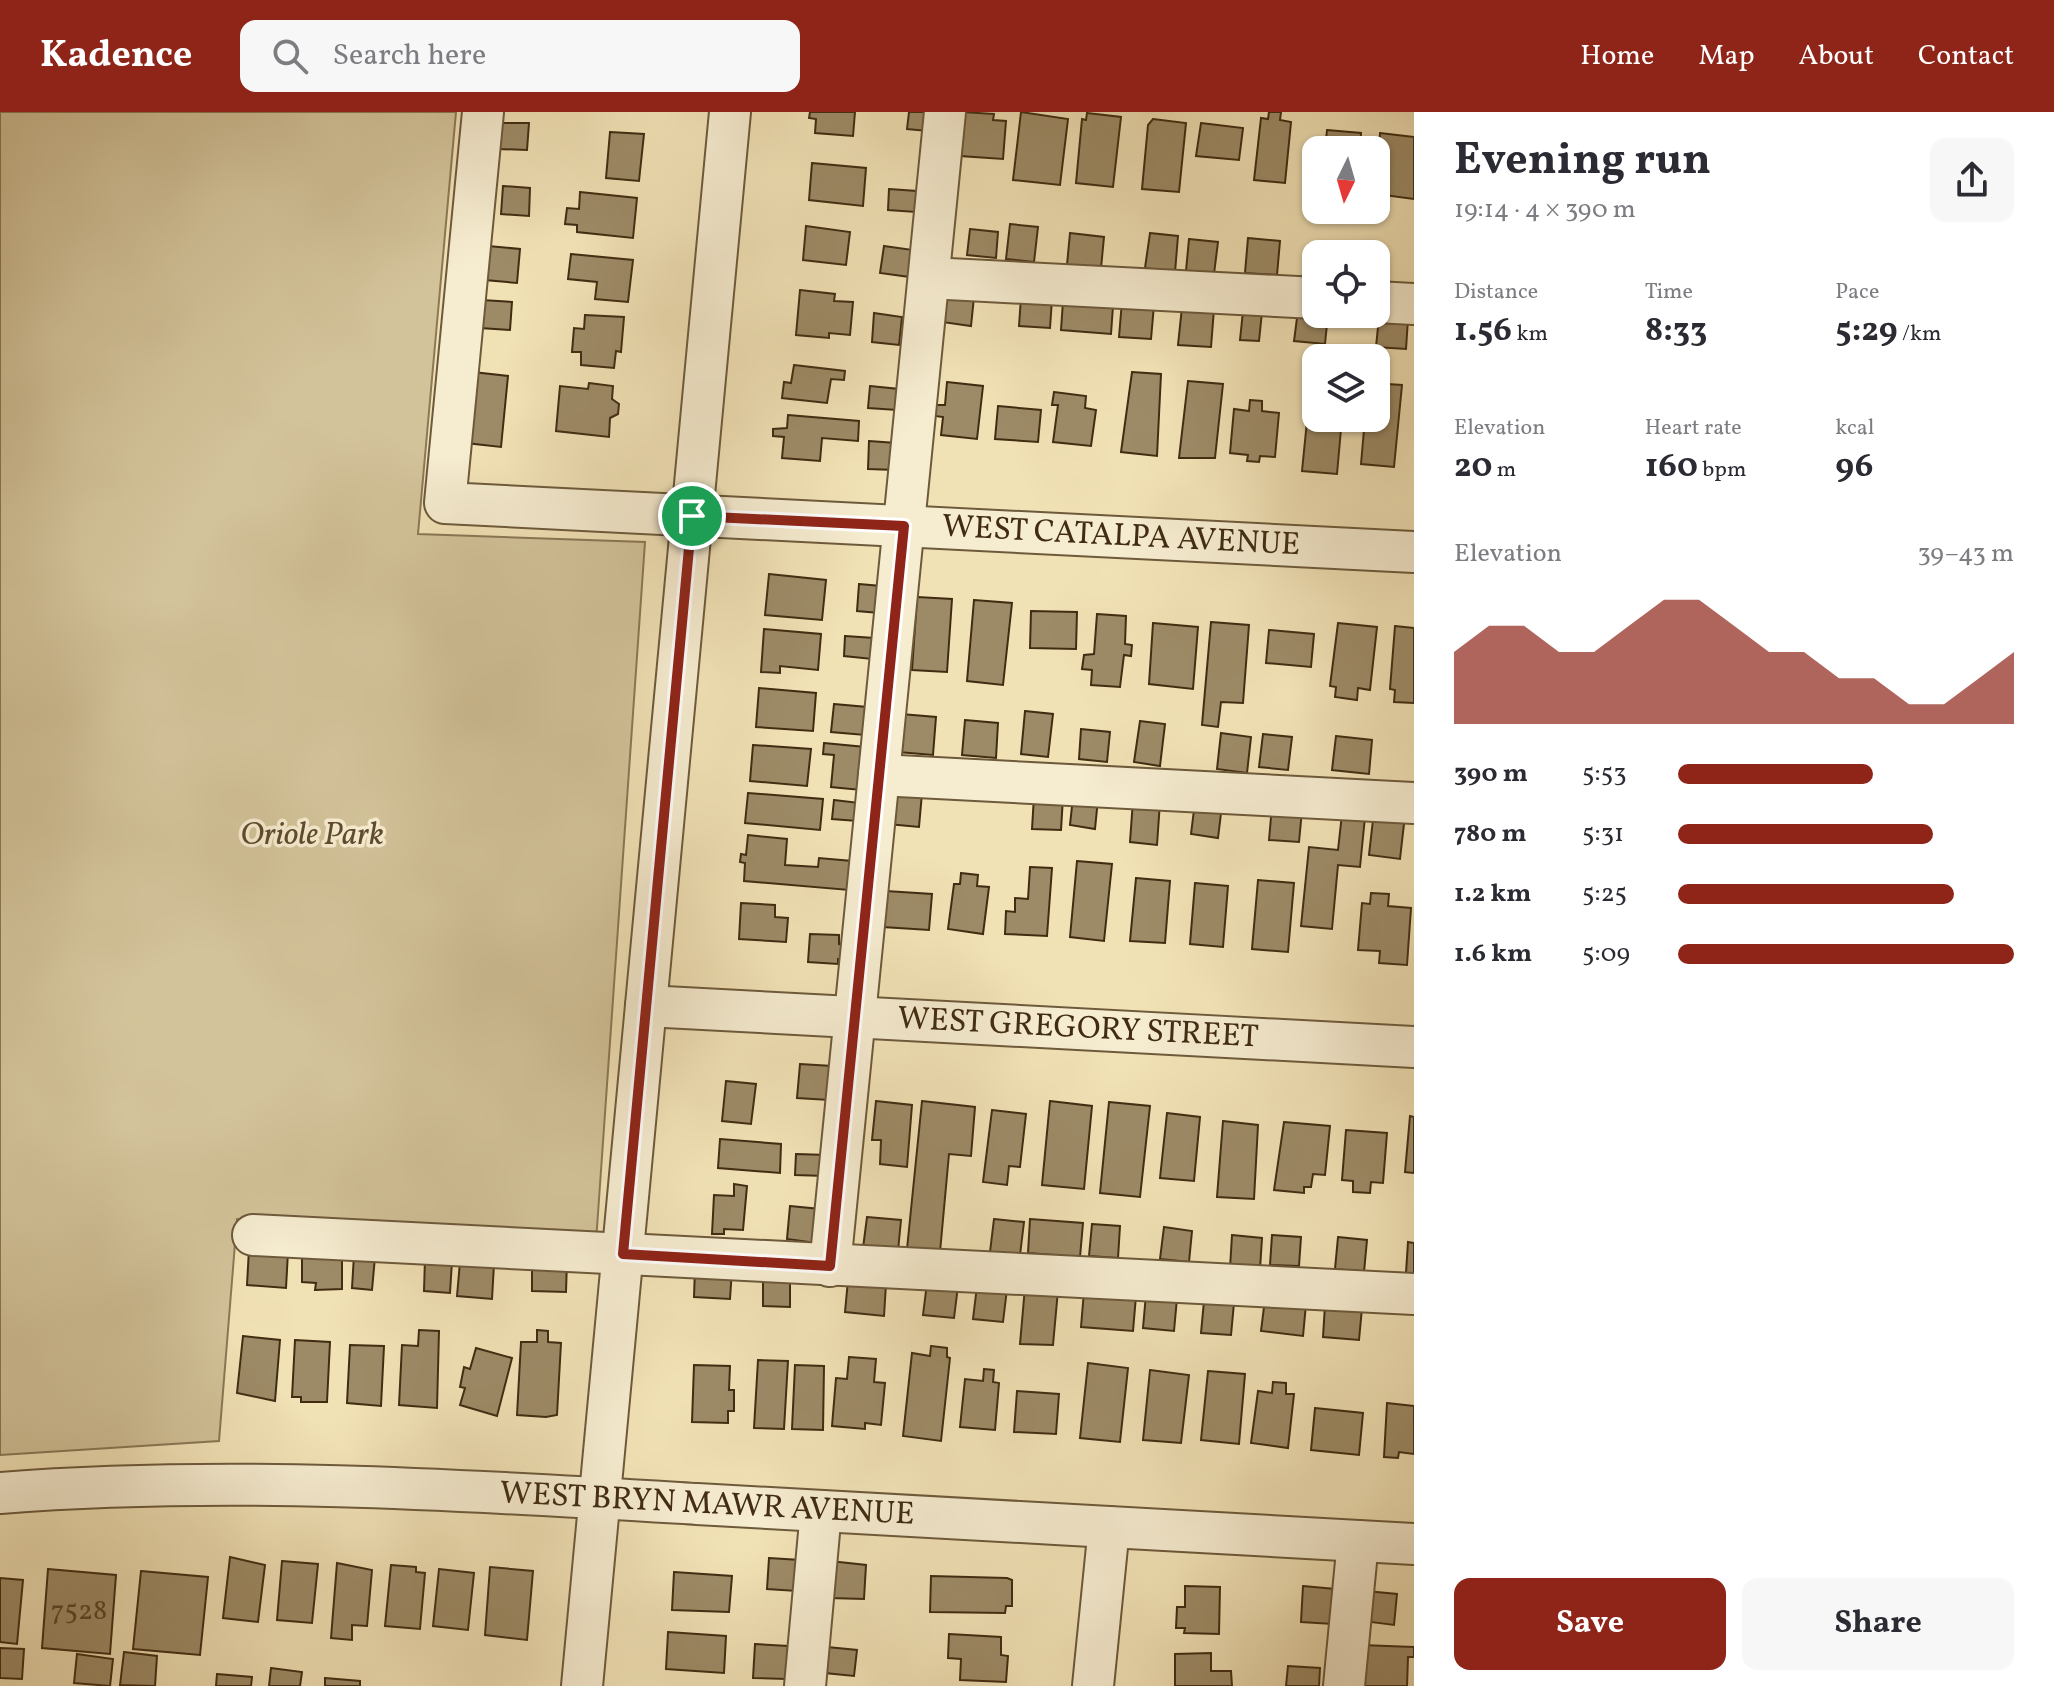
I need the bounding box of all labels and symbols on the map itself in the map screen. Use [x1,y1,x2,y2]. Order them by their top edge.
north arrow [1302,136,1390,224]
pin [658,482,726,550]
street label: WEST CATALPA AVENUE [941,506,1301,568]
park label: Oriole Park [240,814,384,858]
street label: WEST GREGORY STREET [896,998,1260,1060]
street label: WEST BRYN MAWR AVENUE [499,1472,915,1538]
house number: 7528 [51,1592,107,1631]

